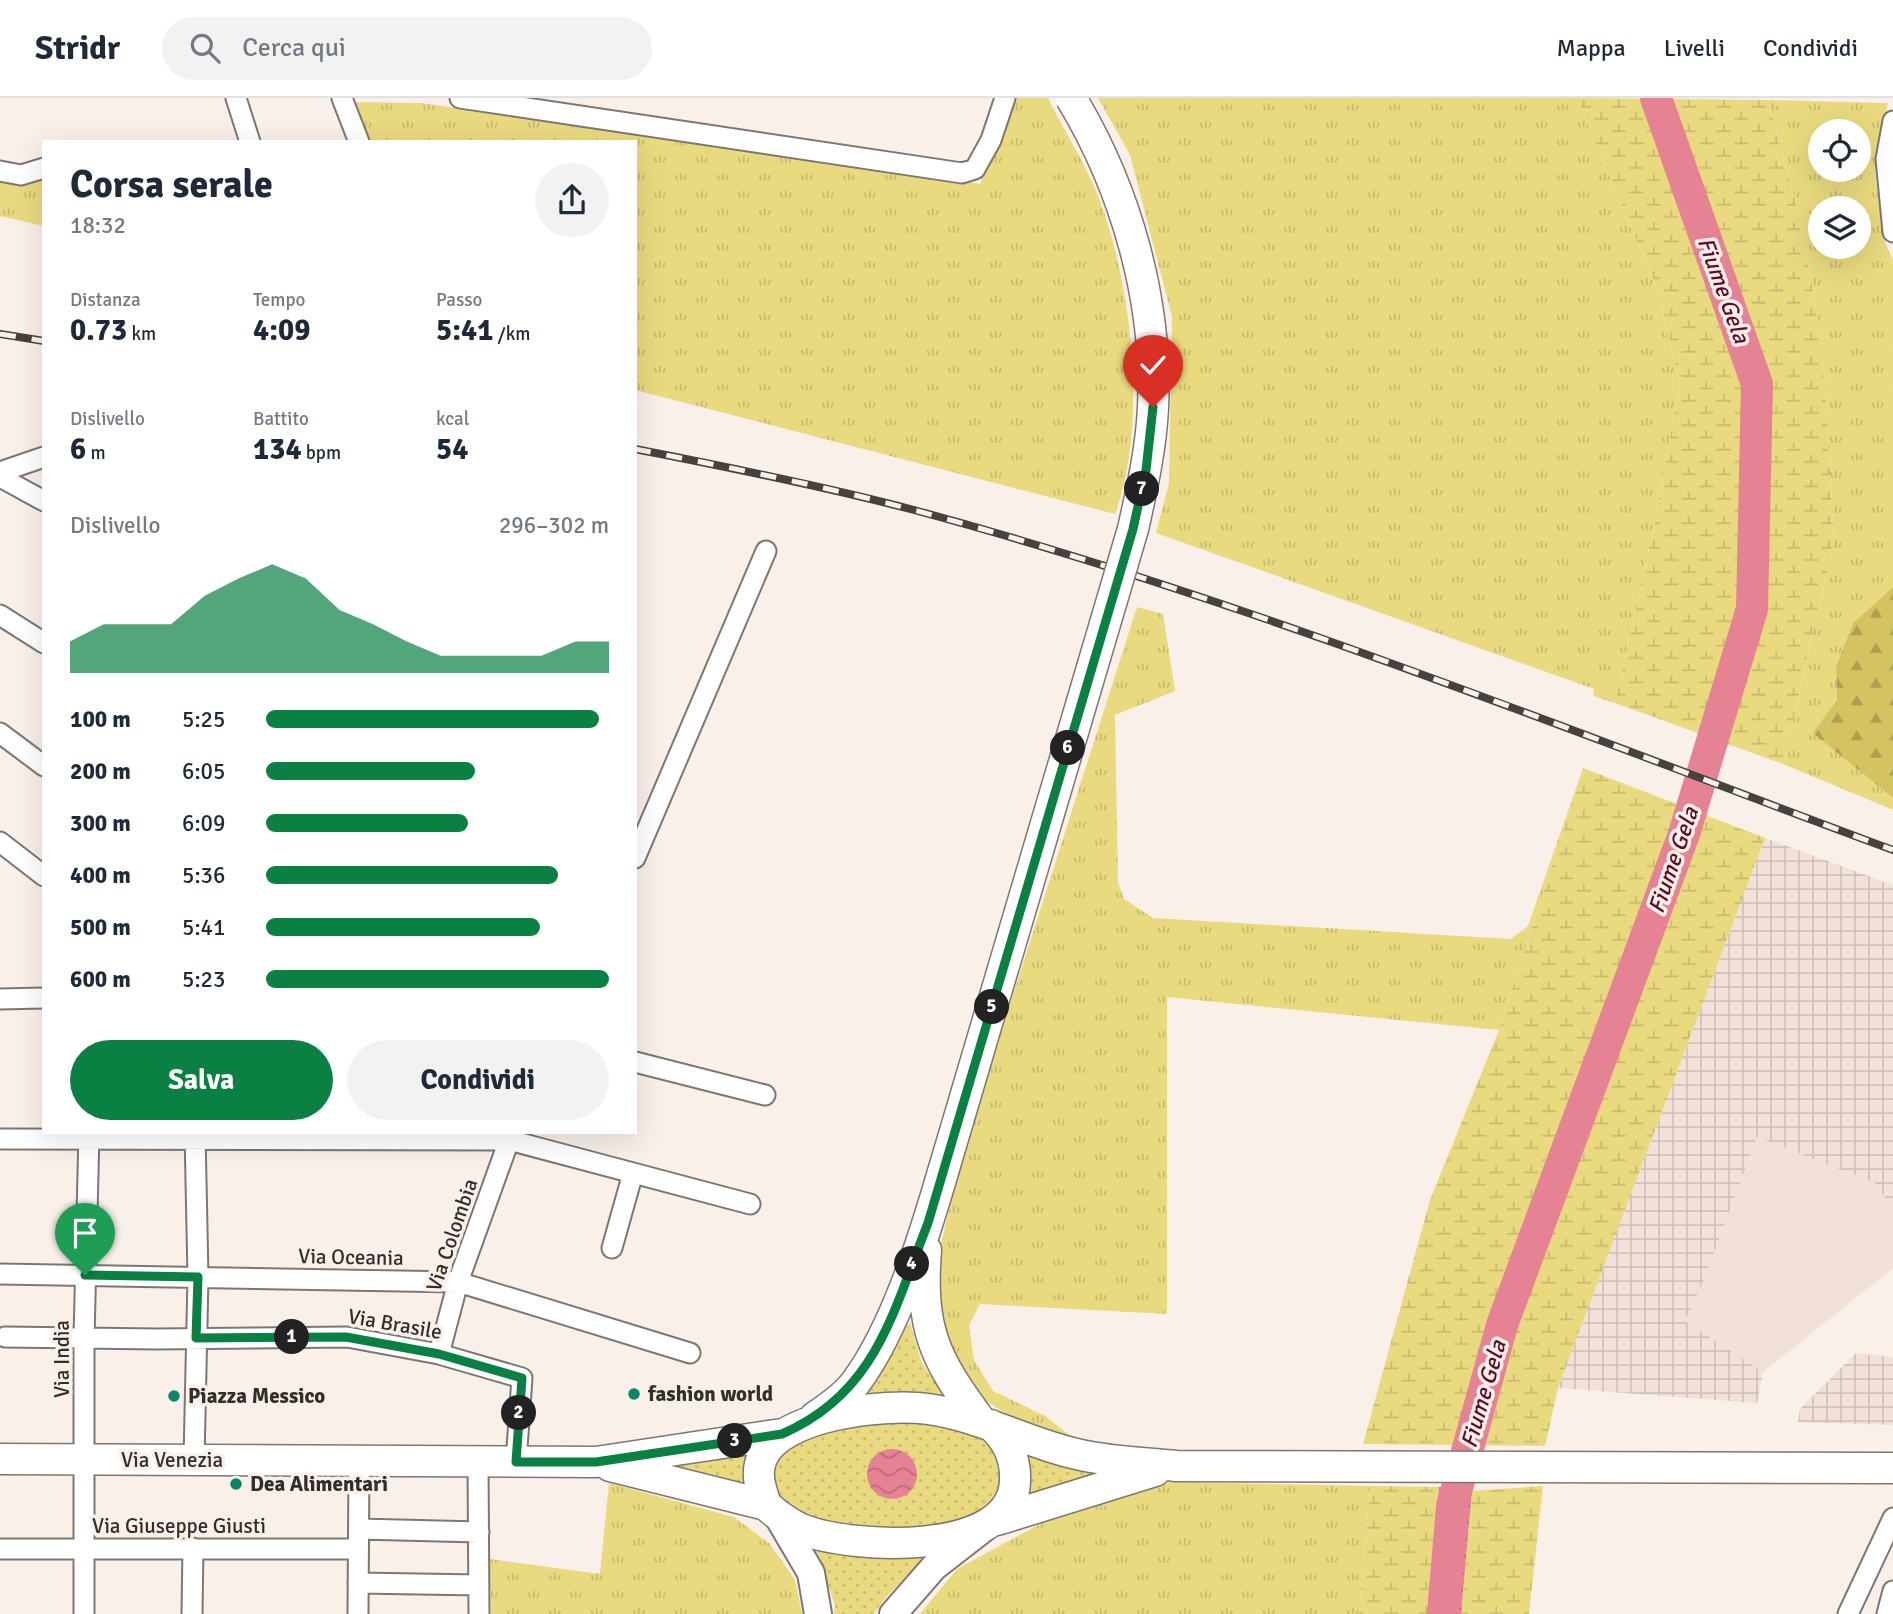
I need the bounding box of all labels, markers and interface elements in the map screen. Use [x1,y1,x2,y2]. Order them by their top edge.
search box [162,17,652,80]
text: Stridr [35,28,120,69]
icon: search [186,29,224,67]
text: Cerca qui [242,32,346,64]
text: Mappa [1557,33,1626,63]
text: Livelli [1664,33,1725,63]
text: Condividi [1763,33,1858,63]
map controls [1808,119,1871,259]
button: locate [1808,119,1871,182]
text: Corsa serale [70,161,273,208]
button: share [535,163,609,237]
button: layers [1808,196,1871,259]
text: 18:32 [70,211,126,240]
water label: Fiume Gela [1691,233,1757,348]
text: Distanza [70,288,141,312]
text: Tempo [253,288,305,312]
text: Passo [436,288,483,312]
text: 0.73 [70,312,127,349]
text: 4:09 [253,312,310,349]
text: 5:41 [436,312,493,349]
text: km [127,322,156,346]
text: /km [493,322,530,346]
pin [1123,335,1183,407]
icon: check [1134,346,1172,384]
text: Dislivello [70,407,145,431]
text: Battito [253,407,309,431]
text: kcal [436,407,469,431]
text: 6 [70,431,86,468]
text: 134 [253,431,302,468]
text: 54 [436,431,468,468]
text: m [86,441,106,465]
text: bpm [302,441,341,465]
pin: 7 [1124,472,1160,506]
text: 7 [1136,476,1147,500]
text: Dislivello [70,511,161,540]
text: 296–302 m [499,511,609,540]
text: 100 m [70,705,131,734]
text: 5:25 [182,705,225,734]
pin: 6 [1050,730,1086,766]
text: 6 [1062,735,1073,759]
text: 200 m [70,757,131,786]
text: 6:05 [182,757,225,786]
water label: Fiume Gela [1642,802,1706,917]
text: 300 m [70,809,131,838]
text: 6:09 [182,809,225,838]
text: 400 m [70,861,131,890]
text: 5:36 [182,861,225,890]
text: 500 m [70,913,131,942]
text: 5:41 [182,913,225,942]
text: 600 m [70,965,131,994]
text: 5:23 [182,965,225,994]
pin: 5 [974,990,1010,1024]
text: 5 [986,994,997,1018]
button: Salva [70,1040,333,1120]
button: Condividi [347,1040,609,1120]
street label: Via Colombia [421,1175,483,1295]
pin [55,1203,115,1275]
icon: arrive [66,1214,104,1252]
street label: Via Oceania [298,1243,404,1271]
pin: 4 [894,1246,930,1282]
text: 4 [906,1251,917,1275]
street label: Via Brasile [346,1303,444,1345]
street label: Via India [49,1320,75,1398]
pin: 1 [274,1320,310,1354]
text: 1 [286,1324,297,1348]
water label: Fiume Gela [1454,1336,1513,1451]
place label: fashion world [647,1381,773,1407]
place label: Piazza Messico [188,1383,325,1409]
marker: fashion world [626,1386,642,1402]
marker: Piazza Messico [166,1388,182,1404]
pin: 2 [502,1396,536,1430]
text: 2 [513,1400,524,1424]
pin: 3 [718,1424,752,1458]
text: 3 [729,1428,740,1452]
street label: Via Venezia [121,1447,223,1473]
place label: Dea Alimentari [250,1471,388,1497]
marker: Dea Alimentari [228,1476,244,1492]
street label: Via Giuseppe Giusti [92,1513,266,1539]

